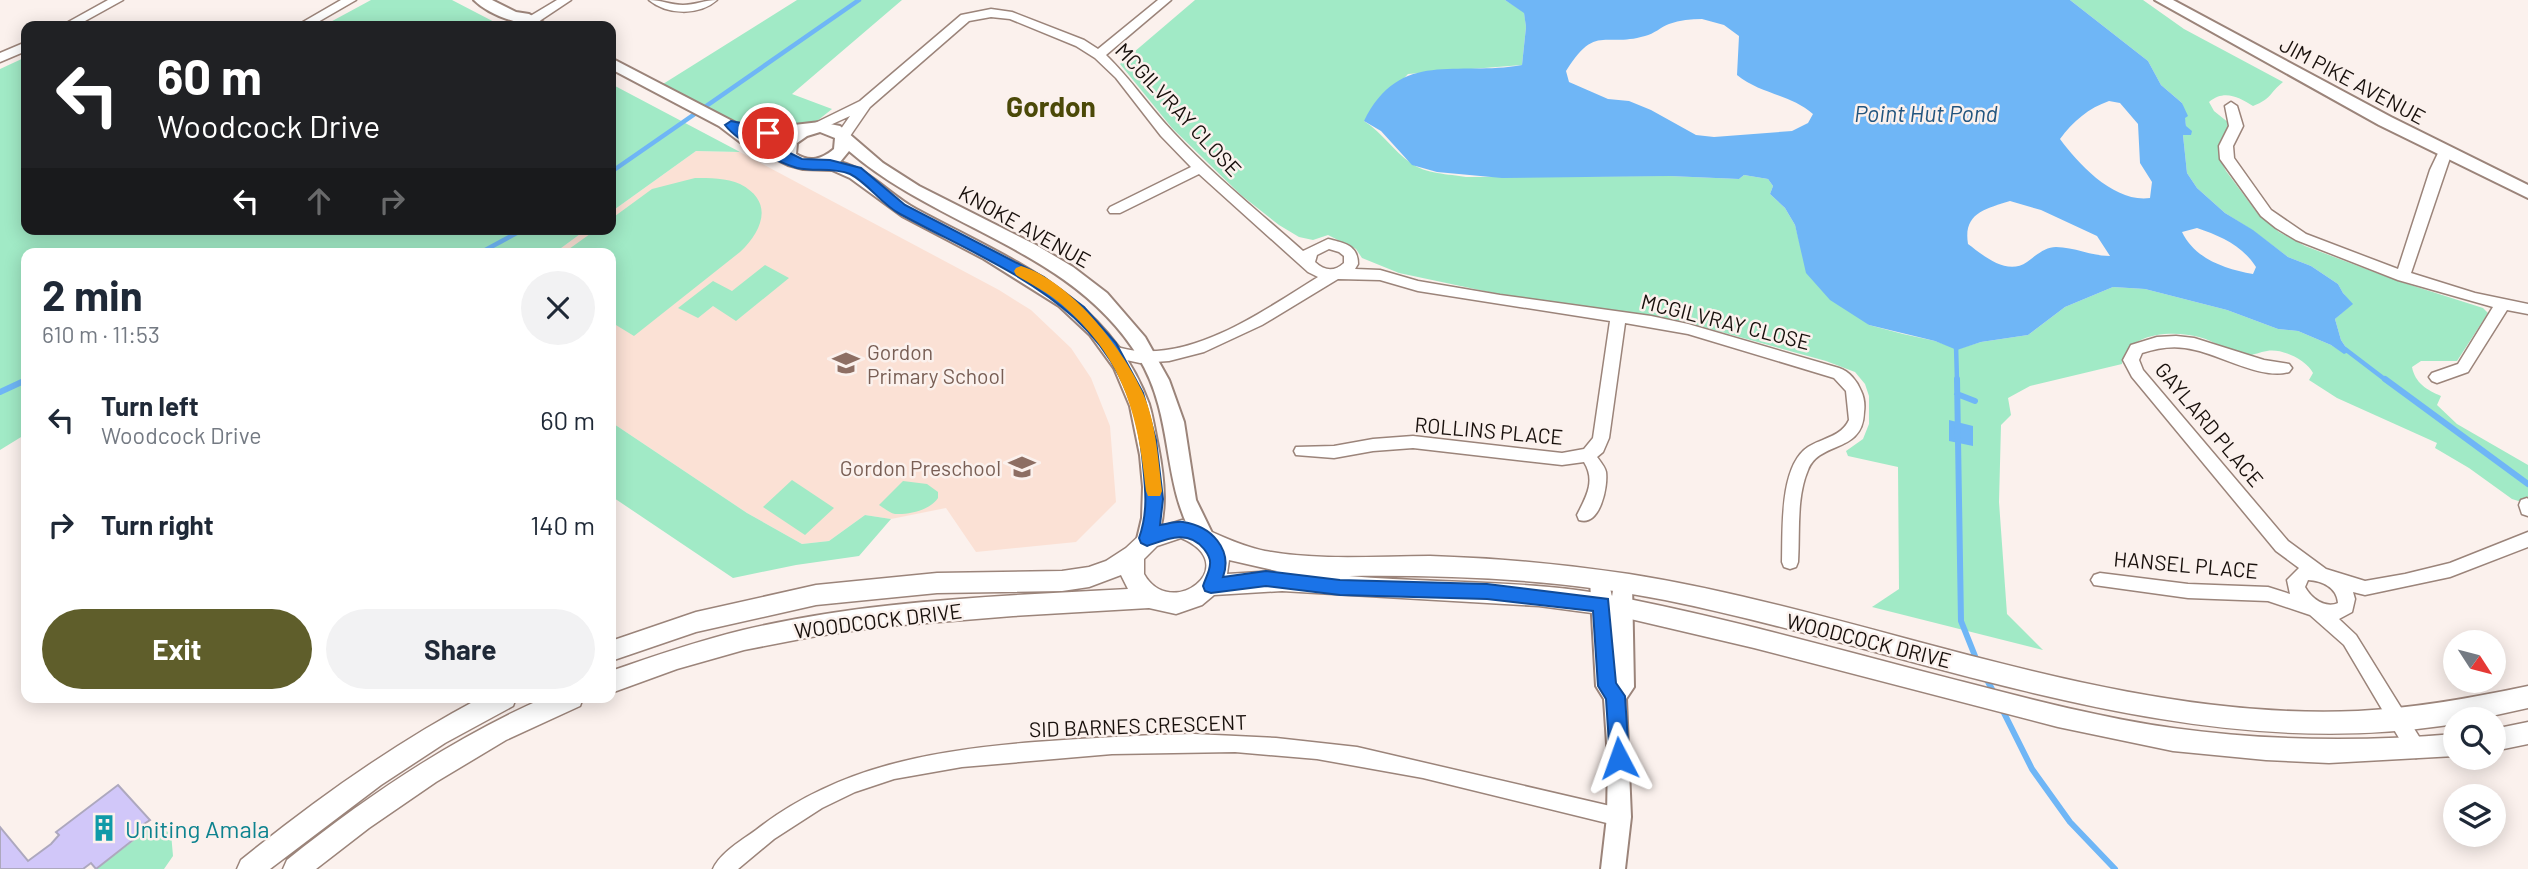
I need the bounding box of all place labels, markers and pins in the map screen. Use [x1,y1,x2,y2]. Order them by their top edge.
pin [738,103,798,163]
place label: Gordon Primary School [867,339,1005,388]
school or university icon: Gordon Primary School [831,348,861,378]
school or university icon: Gordon Preschool [1007,452,1037,482]
place label: Gordon Preschool [840,455,1001,480]
building icon: Uniting Amala [89,813,119,843]
place label: Uniting Amala [125,814,270,843]

